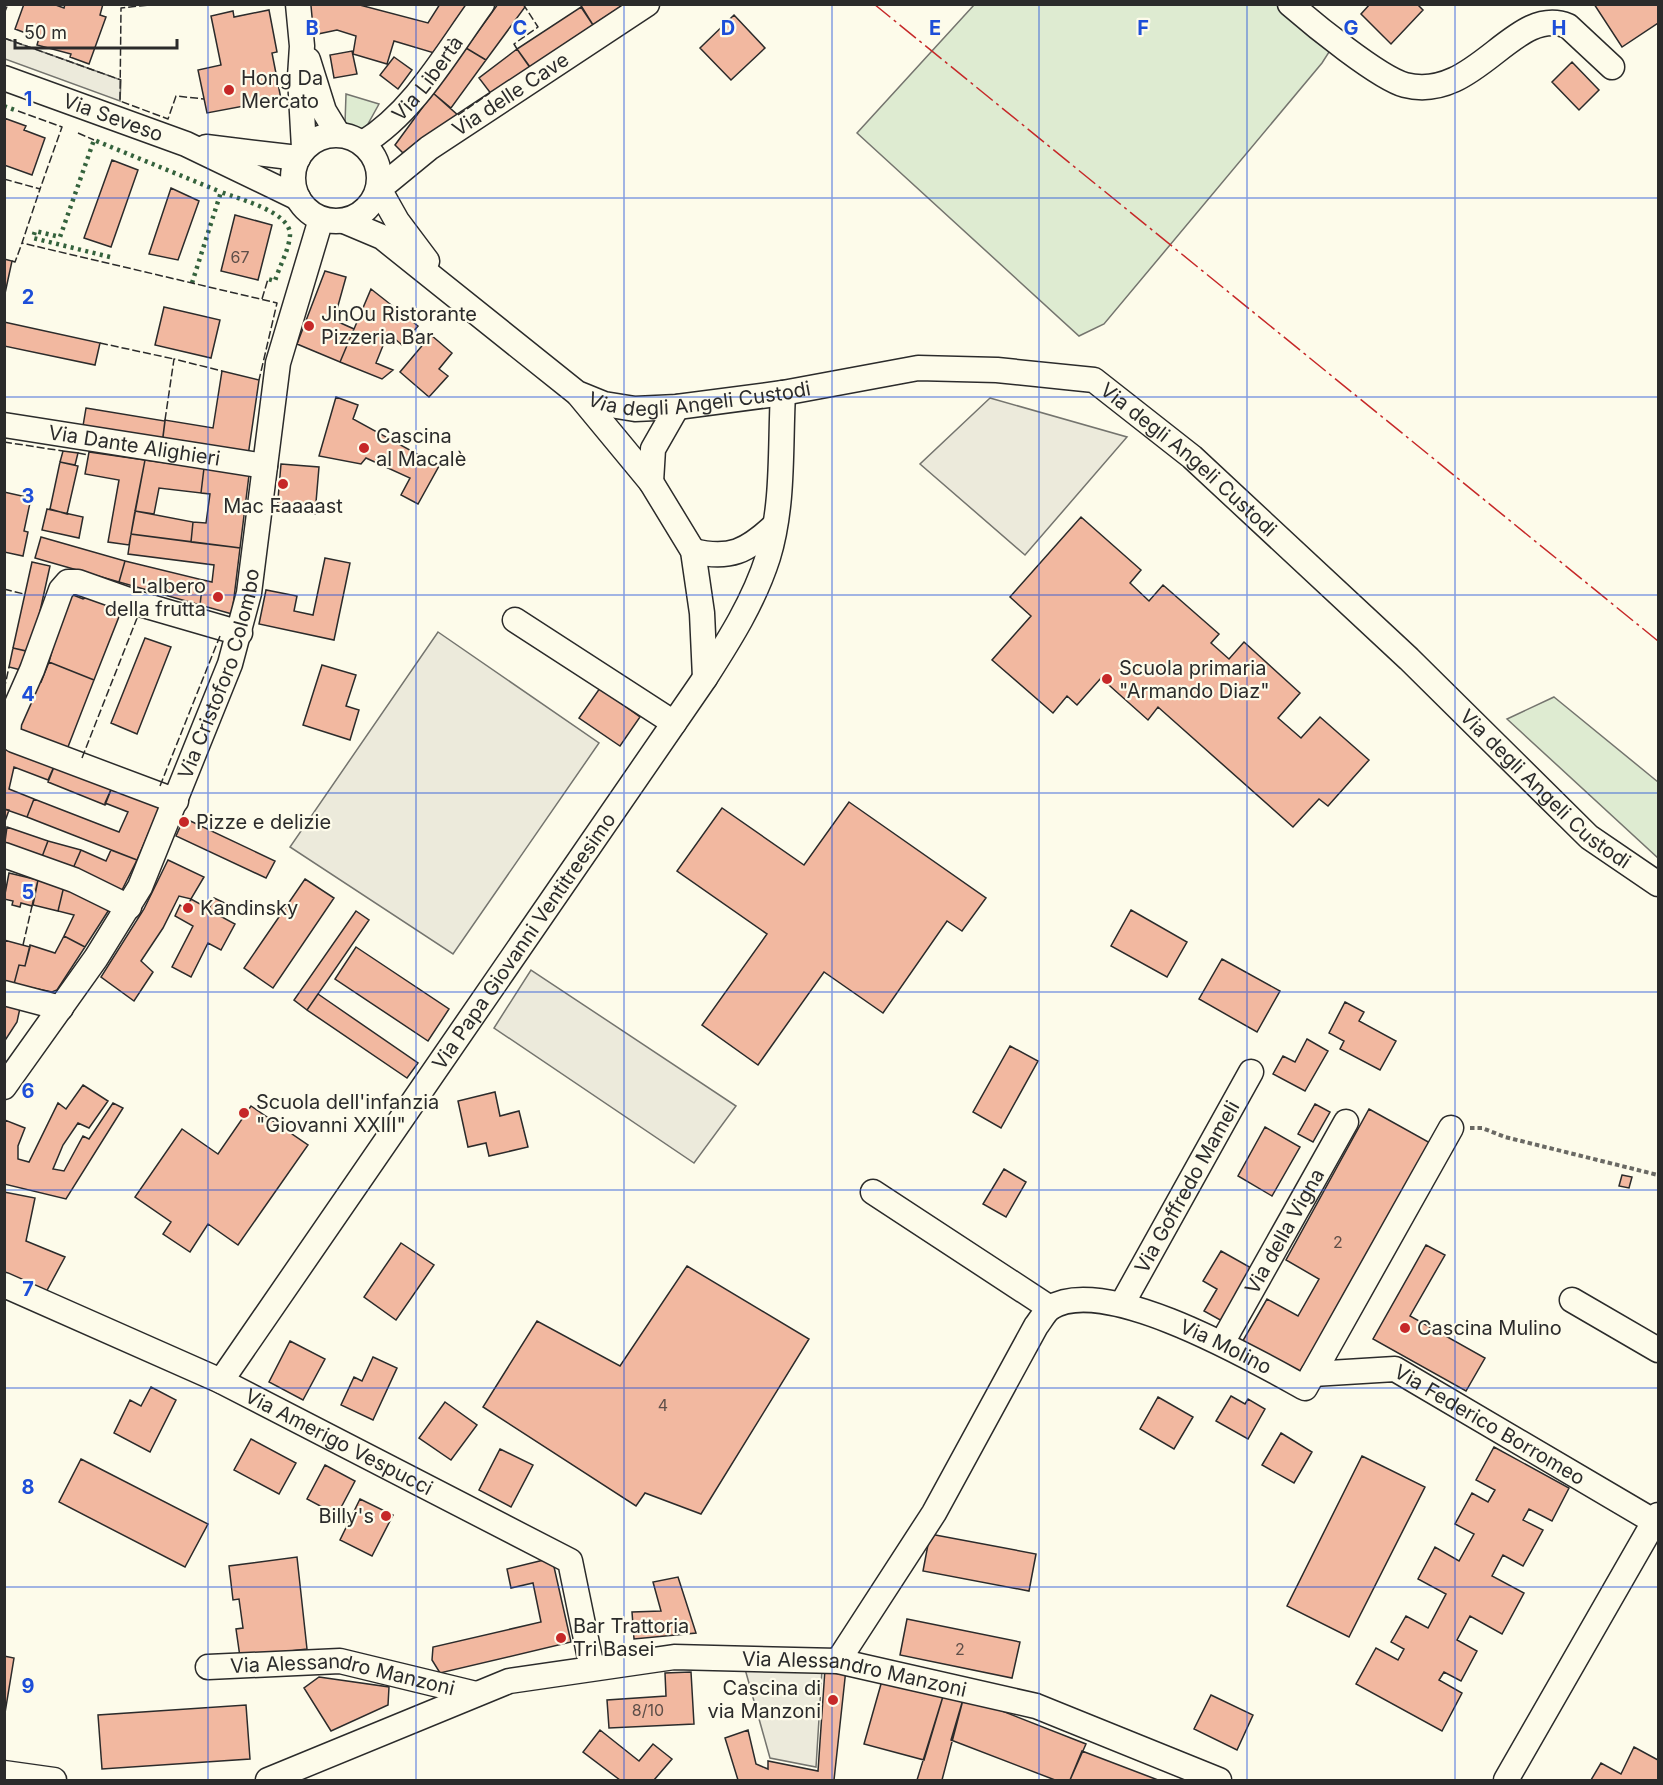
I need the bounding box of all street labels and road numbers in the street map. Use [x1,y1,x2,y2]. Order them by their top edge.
street label: Via Libertà [387,31,468,126]
street label: Via delle Cave [448,47,573,141]
street label: Via Seveso [60,88,166,147]
street label: Via degli Angeli Custodi [584,376,812,421]
street label: Via degli Angeli Custodi [1096,378,1282,542]
street label: Via Dante Alighieri [47,420,222,471]
street label: Via Cristoforo Colombo [173,567,264,782]
street label: Via degli Angeli Custodi [1455,704,1635,874]
street label: Via Papa Giovanni Ventitreesimo [427,808,621,1074]
street label: Via Goffredo Mameli [1130,1097,1245,1277]
street label: Via della Vigna [1240,1164,1329,1298]
street label: Via Molino [1176,1314,1276,1379]
street label: Via Federico Borromeo [1390,1359,1589,1490]
street label: Via Amerigo Vespucci [241,1384,437,1500]
street label: Via Alessandro Manzoni [742,1647,969,1702]
street label: Via Alessandro Manzoni [230,1649,457,1700]

